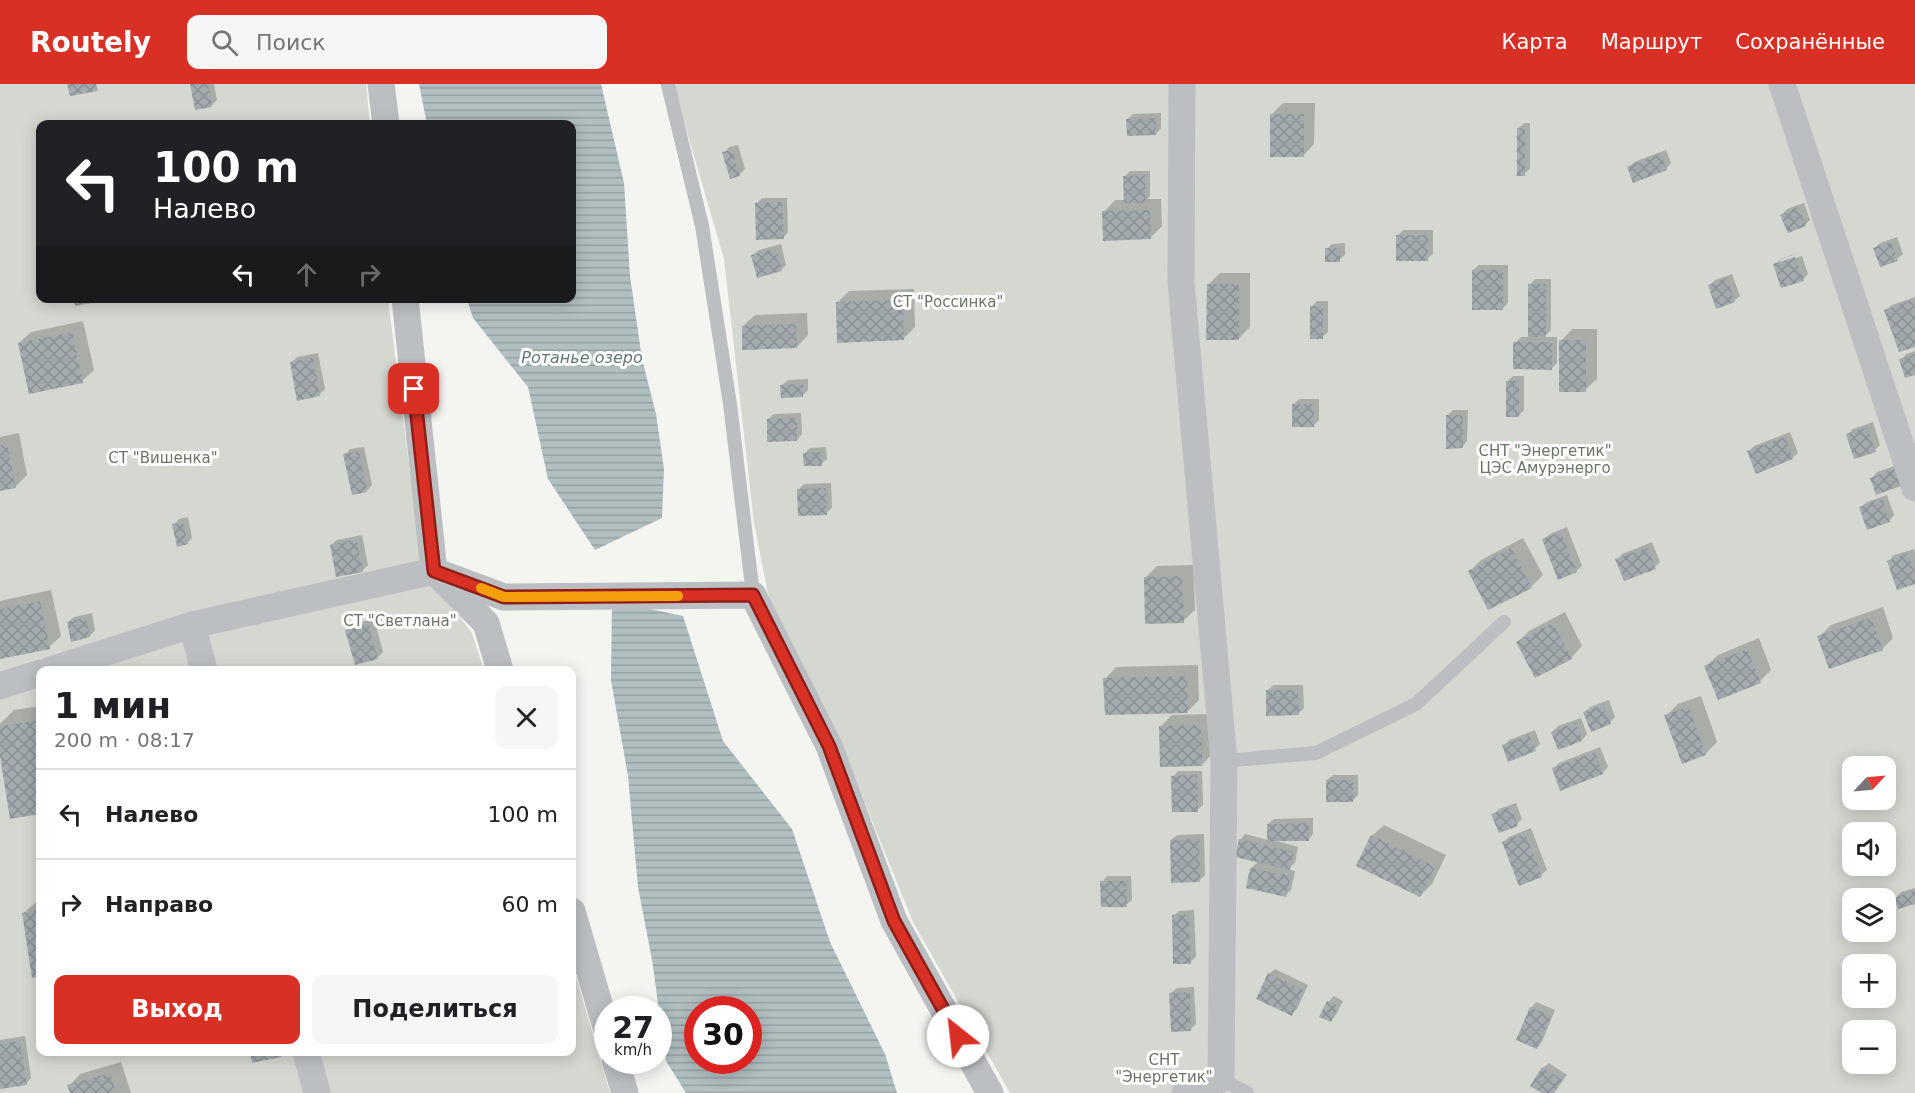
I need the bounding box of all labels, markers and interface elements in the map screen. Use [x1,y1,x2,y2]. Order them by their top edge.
search box [187,15,607,69]
text: Routely [30,26,151,59]
icon: search [208,26,241,59]
text: Поиск [256,30,326,55]
text: Карта [1502,30,1568,54]
text: Маршрут [1601,30,1702,54]
text: Сохранённые [1735,30,1885,54]
text: 100 m [153,143,299,192]
icon: left [54,144,132,222]
text: Налево [153,193,256,224]
icon: left [227,258,260,291]
icon: ahead [290,258,323,291]
icon: right [353,258,386,291]
park label: СТ "Россинка" [893,293,1003,311]
water label: Ротанье озеро [521,348,643,367]
pin [388,363,439,414]
icon: arrive [397,372,430,405]
park label: СНТ "Энергетик" ЦЭС Амурэнерго [1478,442,1612,477]
park label: СТ "Вишенка" [108,449,218,467]
park label: СТ "Светлана" [343,612,457,630]
text: 1 мин [54,685,171,726]
button: close [495,686,558,749]
text: 200 m · 08:17 [54,728,195,752]
north arrow [1842,756,1896,810]
map controls [1842,756,1896,1074]
icon: left [54,798,87,831]
text: Налево [105,802,198,827]
text: 100 m [488,802,558,827]
button: sound [1842,822,1896,876]
icon: right [54,888,87,921]
button: layers [1842,888,1896,942]
text: Направо [105,892,213,917]
text: 60 m [502,892,558,917]
button: + [1842,954,1896,1008]
button: Выход [54,975,300,1044]
button: Поделиться [312,975,558,1044]
speed limit sign: 30 [684,996,762,1074]
position arrow [926,1004,990,1068]
text: 27 [612,1010,654,1045]
button: − [1842,1020,1896,1074]
text: km/h [614,1041,652,1059]
park label: СНТ "Энергетик" [1115,1051,1213,1086]

